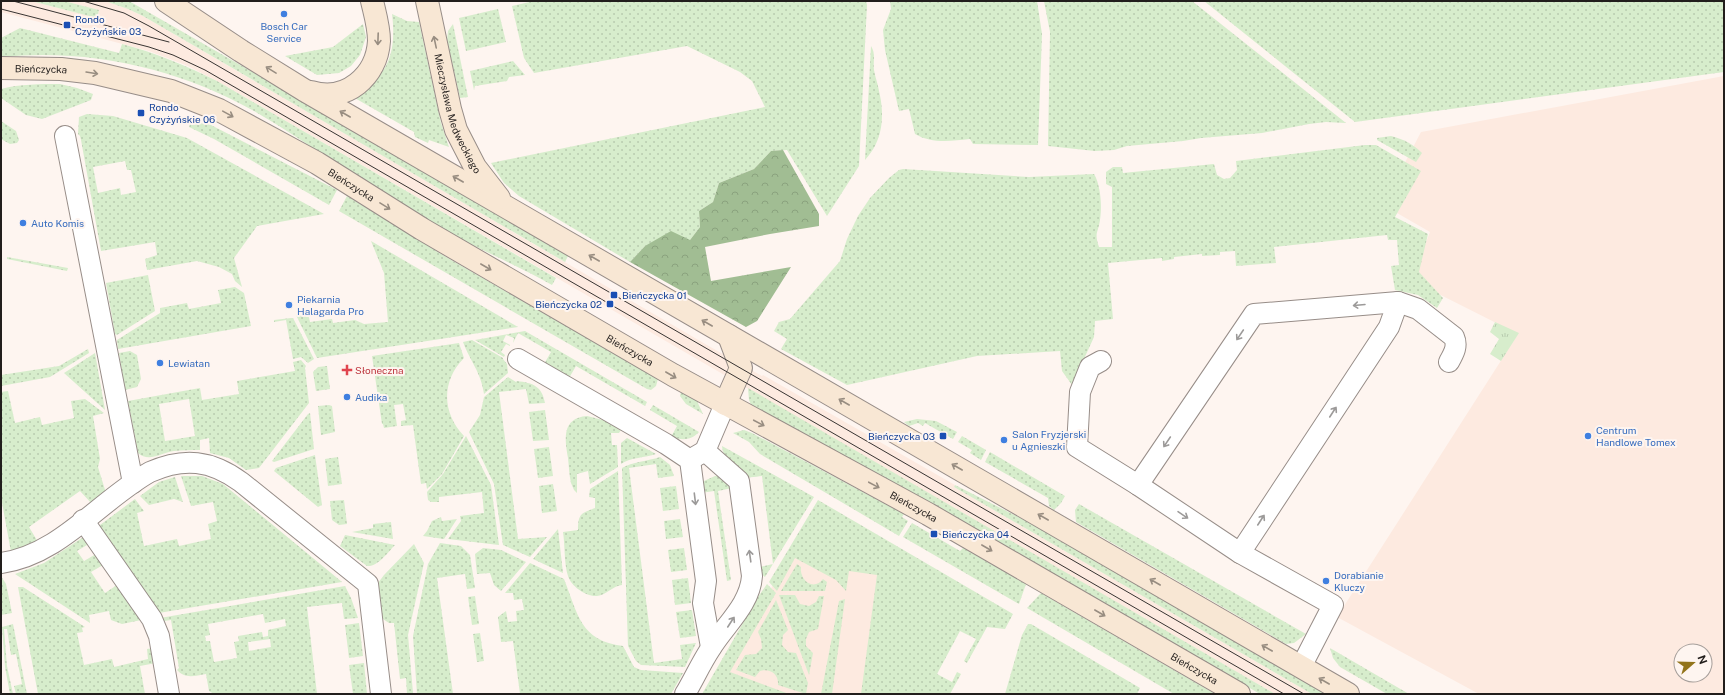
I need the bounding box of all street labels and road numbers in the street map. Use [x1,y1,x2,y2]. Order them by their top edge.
street label: Mieczysława Medweckiego [432,52,484,176]
street label: Bieńczycka [15,62,68,76]
street label: Bieńczycka [326,166,377,204]
street label: Bieńczycka [604,332,656,368]
street label: Bieńczycka [888,488,940,524]
street label: Bieńczycka [1169,650,1220,686]

